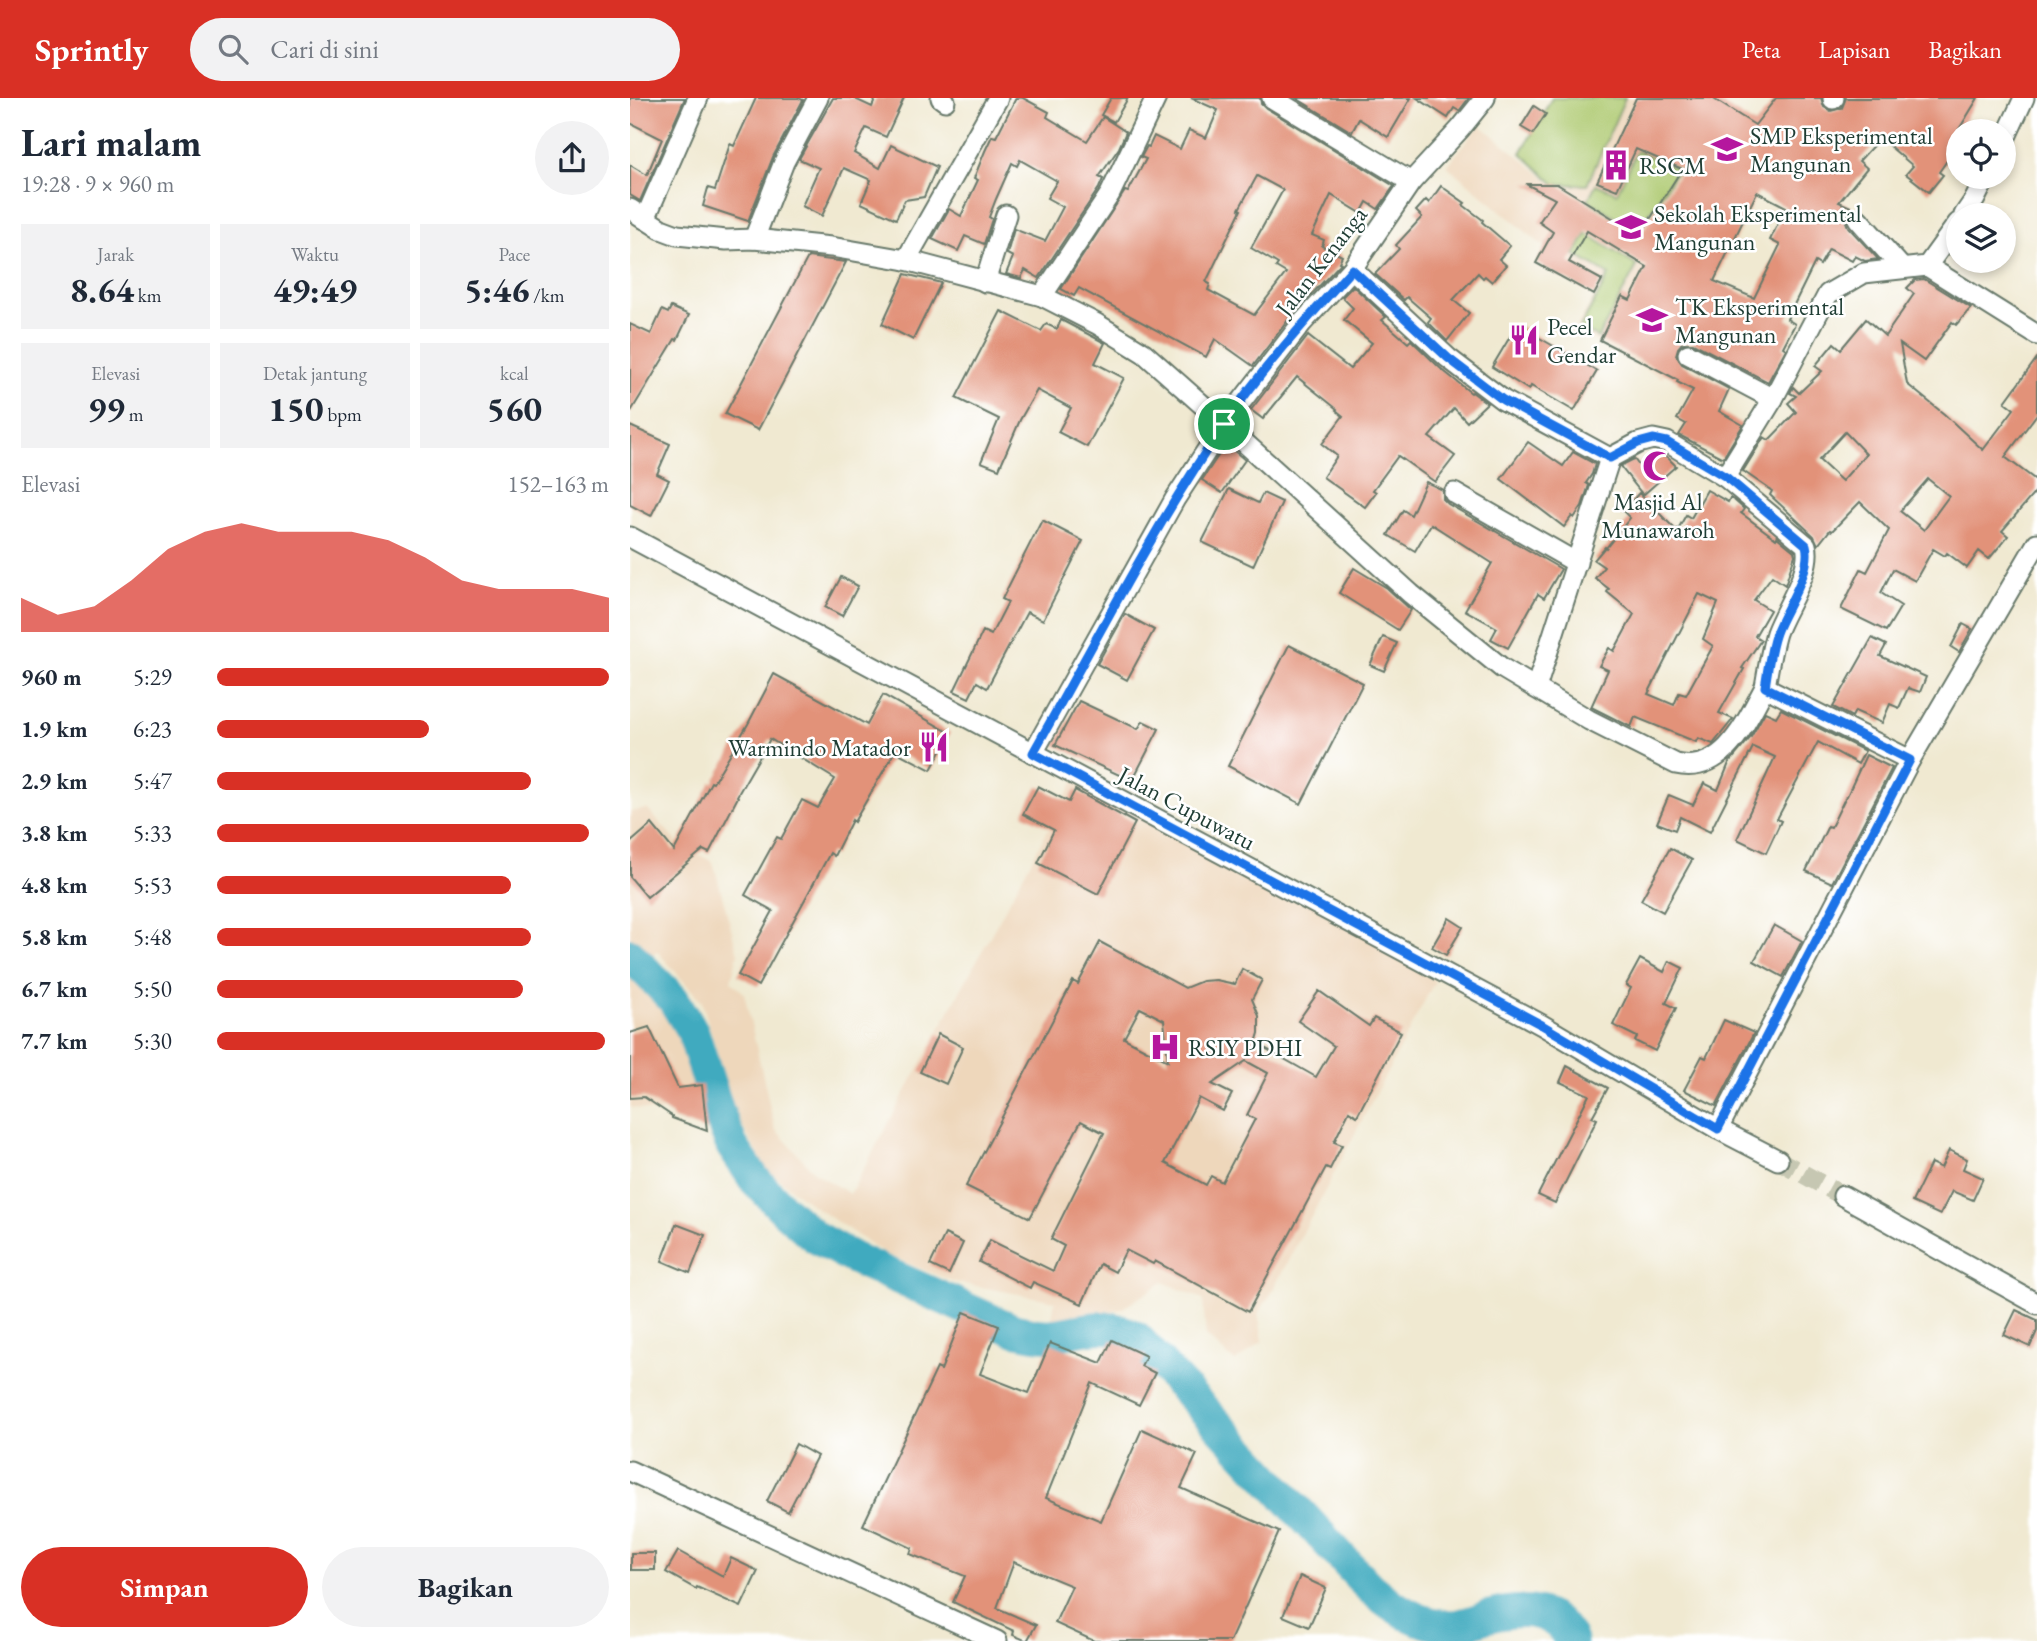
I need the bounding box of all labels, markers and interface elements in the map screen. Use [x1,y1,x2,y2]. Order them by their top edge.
search box [190,18,680,81]
text: Sprintly [35,28,148,71]
icon: search [214,30,252,68]
text: Cari di sini [270,32,379,66]
text: Peta [1742,34,1781,65]
text: Lapisan [1819,34,1891,65]
text: Bagikan [1929,34,2002,65]
text: Lari malam [21,118,201,167]
map controls [1946,119,2016,273]
button: locate [1946,119,2016,189]
place label: SMP Eksperimental Mangunan [1750,120,1933,179]
button: share [535,121,609,195]
school or university icon: SMP Eksperimental Mangunan [1710,132,1744,166]
building icon: RSCM [1599,148,1633,182]
place label: RSCM [1639,150,1706,181]
text: 19:28 · 9 × 960 m [21,169,174,199]
place label: Sekolah Eksperimental Mangunan [1654,198,1862,257]
street label: Jalan Kenanga [1267,199,1374,324]
button: layers [1946,203,2016,273]
school or university icon: Sekolah Eksperimental Mangunan [1614,210,1648,244]
text: Jarak [97,242,134,267]
text: Waktu [291,242,339,267]
text: Pace [498,242,530,267]
text: 8.64 [70,267,134,312]
text: 49:49 [273,267,357,312]
text: 5:46 [464,267,529,312]
text: km [134,283,162,308]
text: /km [529,283,565,308]
place label: TK Eksperimental Mangunan [1675,291,1844,350]
school or university icon: TK Eksperimental Mangunan [1635,303,1669,337]
place label: Pecel Gendar [1547,311,1616,370]
restaurant icon: Pecel Gendar [1507,323,1541,357]
text: Elevasi [91,361,140,386]
text: Detak jantung [263,361,367,386]
text: kcal [500,361,529,386]
text: 99 [88,386,125,431]
text: 150 [268,386,324,431]
text: 560 [487,386,542,431]
pin [1194,394,1254,454]
text: m [125,402,143,427]
text: bpm [324,402,362,427]
icon: arrive [1205,405,1243,443]
mosque icon: Masjid Al Munawaroh [1641,449,1675,483]
text: Elevasi [21,469,80,499]
text: 152–163 m [508,469,609,499]
place label: Masjid Al Munawaroh [1601,486,1715,545]
text: 960 m [21,662,82,692]
text: 5:29 [133,662,172,692]
text: 1.9 km [21,714,88,744]
text: 6:23 [133,714,172,744]
restaurant icon: Warmindo Matador [917,730,951,764]
place label: Warmindo Matador [728,732,911,763]
street label: Jalan Cupuwatu [1111,758,1261,857]
text: 2.9 km [21,766,88,796]
text: 5:47 [133,766,172,796]
text: 3.8 km [21,818,88,848]
text: 5:33 [133,818,172,848]
text: 4.8 km [21,870,88,900]
text: 5:53 [133,870,172,900]
text: 5.8 km [21,922,88,952]
text: 5:48 [133,922,172,952]
text: 6.7 km [21,974,88,1004]
text: 5:50 [133,974,172,1004]
text: 7.7 km [21,1026,88,1056]
text: 5:30 [133,1026,172,1056]
hospital icon: RSIY PDHI [1148,1030,1182,1064]
place label: RSIY PDHI [1188,1032,1302,1063]
button: Simpan [21,1547,308,1627]
button: Bagikan [322,1547,609,1627]

